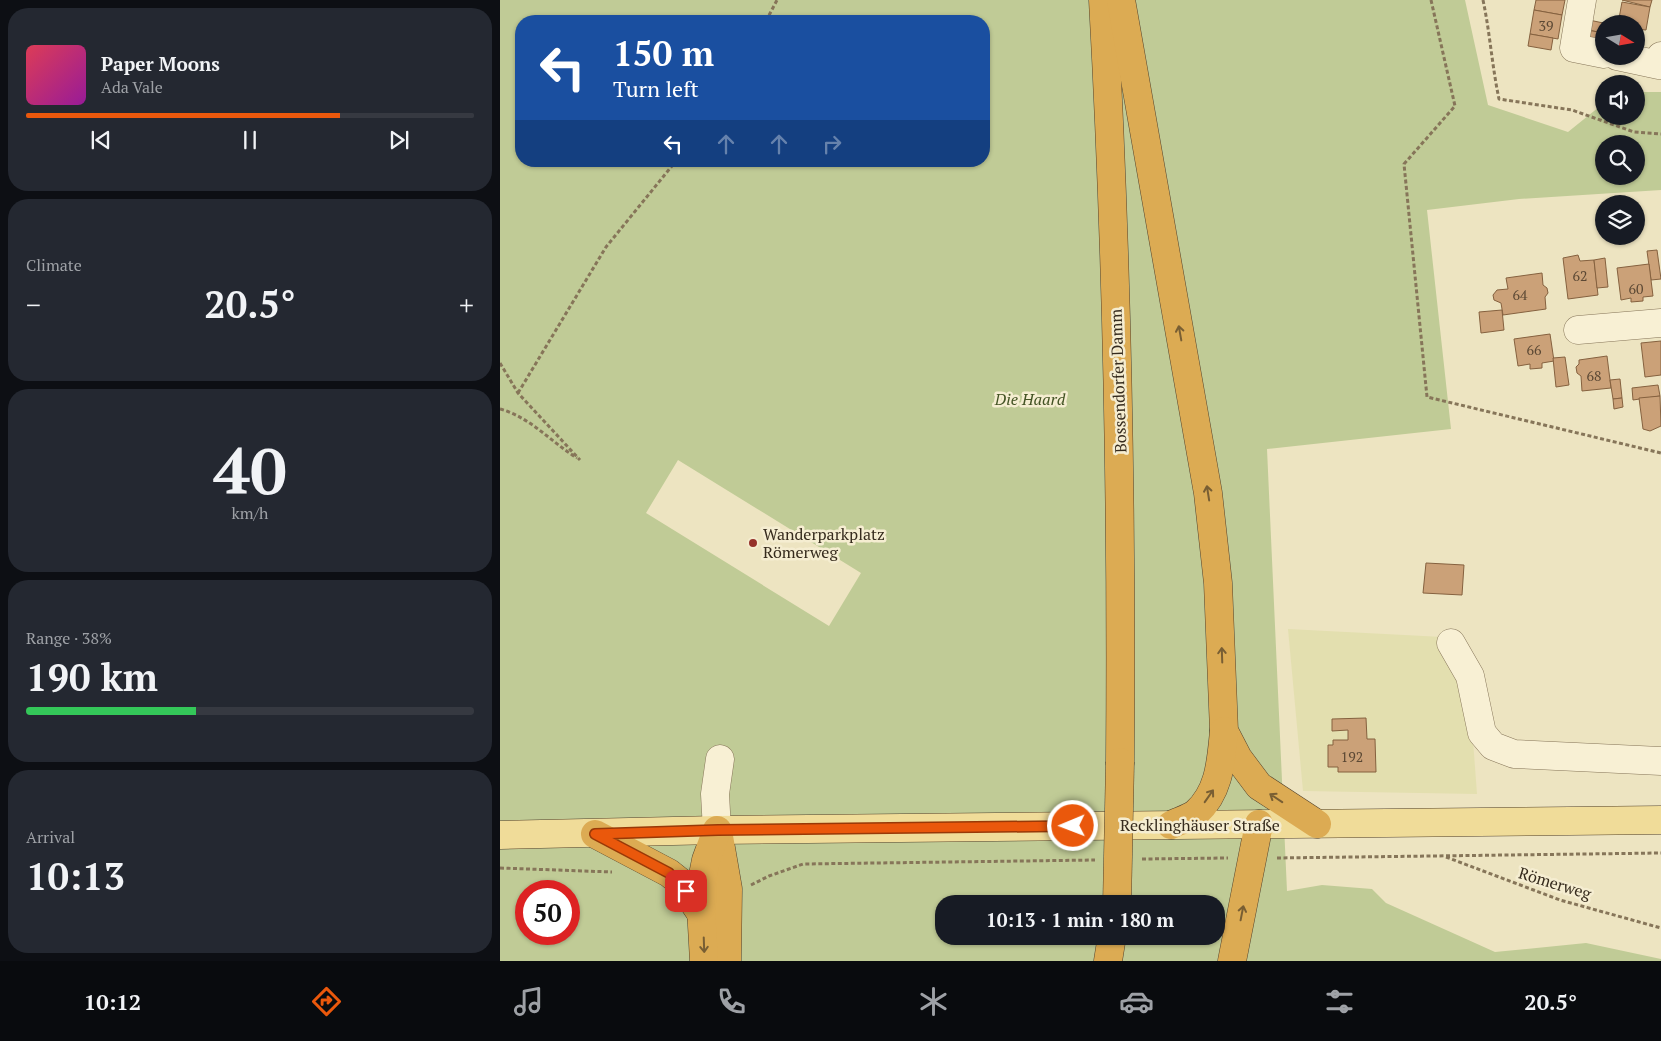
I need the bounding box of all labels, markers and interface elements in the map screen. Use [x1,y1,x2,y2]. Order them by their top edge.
north arrow [1595,15,1645,65]
map controls [1595,15,1645,245]
house number: 39 [1539,16,1553,35]
text: 150 m [613,30,714,76]
icon: left [530,35,595,100]
text: Paper Moons [101,51,220,76]
text: Turn left [613,74,699,103]
button: sound [1595,75,1645,125]
text: Ada Vale [101,76,163,98]
icon: previous [87,126,115,154]
icon: pause [236,126,264,154]
icon: next [385,126,413,154]
icon: left [659,130,687,158]
icon: ahead [712,130,740,158]
icon: ahead [765,130,793,158]
icon: right [818,130,846,158]
button: search [1595,135,1645,185]
button: layers [1595,195,1645,245]
text: Climate [26,254,82,276]
house number: 62 [1573,266,1587,285]
text: 20.5° [204,279,296,329]
house number: 60 [1629,279,1643,298]
house number: 64 [1513,285,1528,304]
text: − [26,286,41,323]
text: + [459,286,474,323]
street label: Bossendorfer Damm [1104,308,1132,453]
one-way arrow [1174,325,1184,341]
house number: 66 [1527,340,1542,359]
house number: 68 [1587,366,1601,385]
park label: Die Haard [994,388,1066,410]
text: 40 [213,426,287,513]
one-way arrow [1202,485,1212,501]
text: km/h [232,502,268,524]
place label: Wanderparkplatz Römerweg [763,523,885,563]
marker: Wanderparkplatz Römerweg [747,537,759,549]
text: Range · 38% [26,627,112,649]
one-way arrow [1217,647,1226,663]
text: 190 km [26,652,158,702]
house number: 192 [1341,747,1363,766]
one-way arrow [1204,789,1214,803]
one-way arrow [1269,793,1283,803]
position arrow [1046,799,1098,851]
street label: Recklinghäuser Straße [1120,814,1280,836]
text: Arrival [26,826,75,848]
text: 10:13 [26,851,125,901]
street label: Römerweg [1516,862,1595,905]
pin [665,870,707,912]
icon: arrive [672,877,700,905]
speed limit sign: 50 [515,880,580,945]
one-way arrow [1237,906,1247,922]
text: 10:13 · 1 min · 180 m [986,907,1174,932]
one-way arrow [699,937,708,953]
icon: directions [309,984,344,1019]
icon: music [511,984,546,1019]
icon: phone [714,984,749,1019]
icon: climate [916,984,951,1019]
icon: car [1119,984,1154,1019]
icon: filters [1322,984,1357,1019]
text: 10:12 [84,987,141,1016]
text: 20.5° [1524,987,1577,1016]

